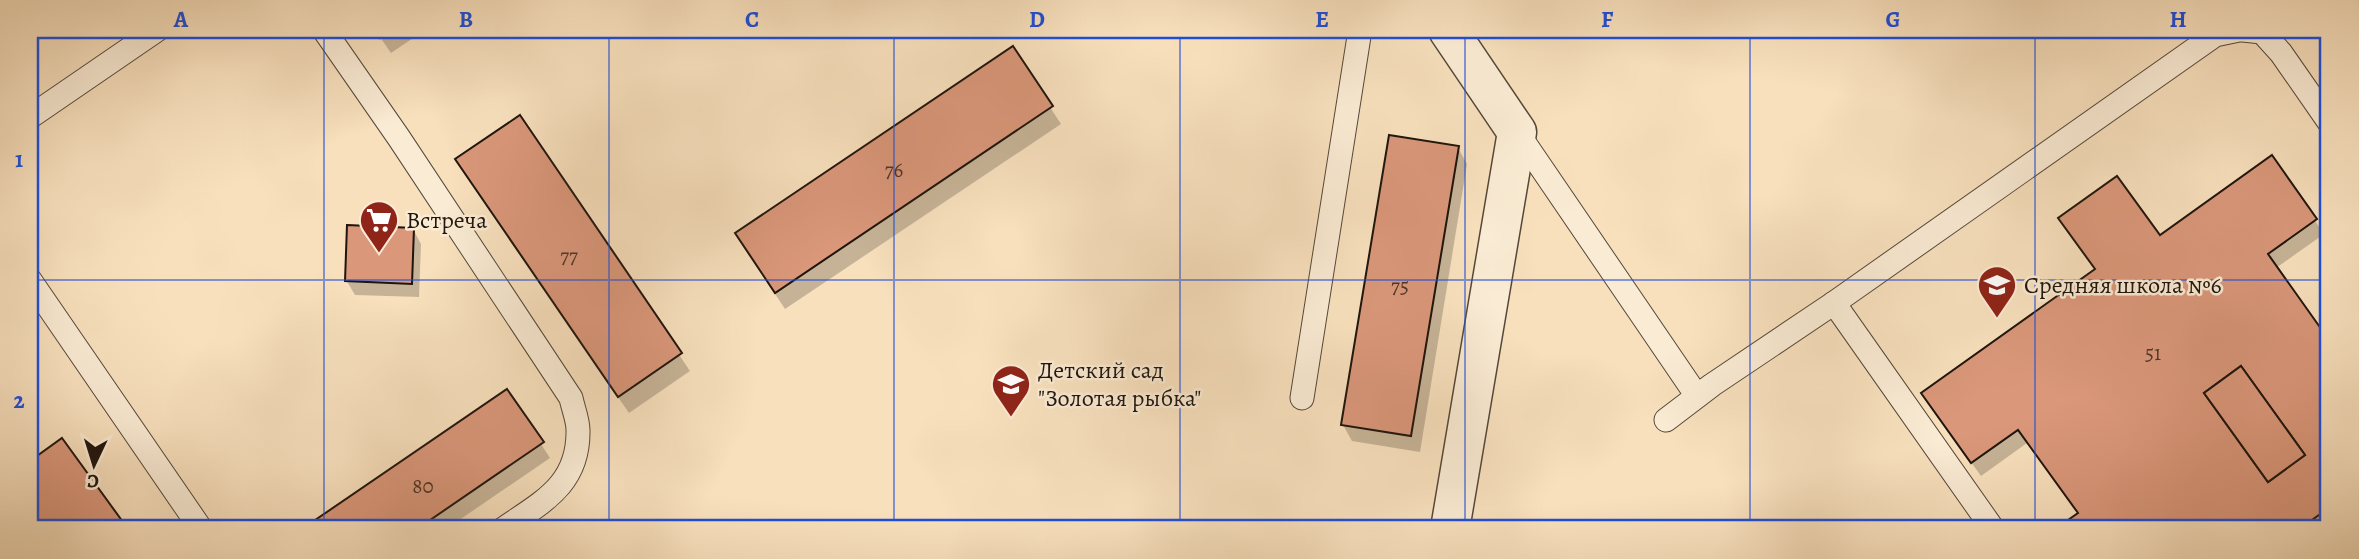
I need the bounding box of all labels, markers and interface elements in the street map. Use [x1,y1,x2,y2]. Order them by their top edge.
text: A [173,4,189,35]
text: B [459,4,473,35]
text: C [745,4,759,35]
text: D [1029,4,1045,35]
text: E [1315,4,1329,35]
text: F [1601,4,1614,35]
text: G [1885,4,1901,35]
text: H [2169,4,2187,35]
text: 1 [15,144,23,175]
house number: 76 [885,156,904,184]
supermarket icon: Встреча [358,199,400,254]
place label: Встреча [406,204,487,236]
house number: 77 [560,242,578,270]
school or university icon: Средняя школа №6 [1976,264,2018,319]
place label: Средняя школа №6 [2024,269,2222,301]
house number: 75 [1391,272,1409,300]
house number: 51 [2145,339,2161,367]
place label: Детский сад "Золотая рыбка" [1038,354,1201,414]
school or university icon: Детский сад "Золотая рыбка" [990,363,1032,418]
text: 2 [13,385,25,416]
north arrow [60,430,130,500]
text: С [86,468,100,494]
house number: 80 [412,472,434,500]

